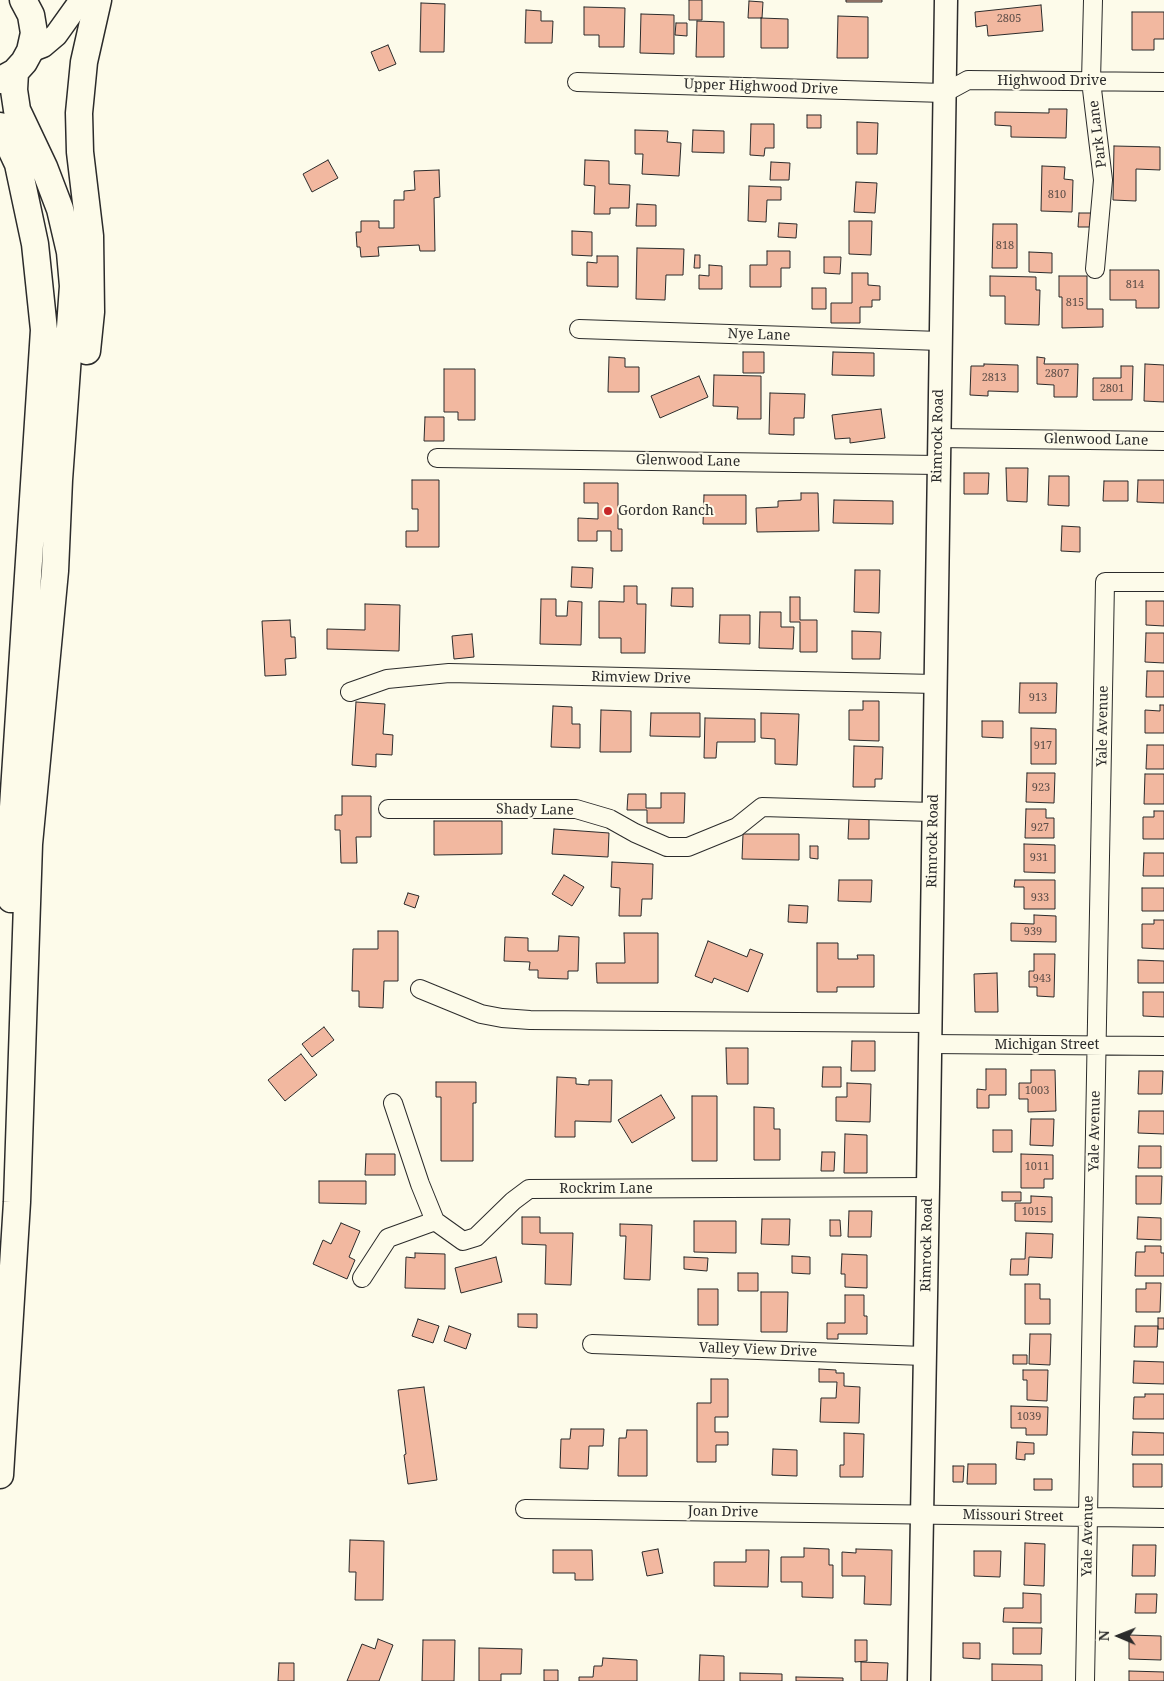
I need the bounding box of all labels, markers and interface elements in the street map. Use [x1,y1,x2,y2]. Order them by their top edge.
house number: 2805 [997,12,1021,26]
street label: Highwood Drive [997,73,1107,89]
street label: Upper Highwood Drive [684,76,838,98]
street label: Park Lane [1086,99,1110,169]
house number: 810 [1048,188,1066,202]
house number: 818 [996,239,1014,253]
house number: 814 [1126,278,1144,292]
house number: 815 [1066,296,1084,310]
street label: Nye Lane [727,326,791,344]
house number: 2807 [1045,367,1069,381]
house number: 2813 [982,371,1006,385]
house number: 2801 [1100,382,1124,396]
street label: Rimrock Road [929,389,947,483]
street label: Glenwood Lane [1044,431,1148,449]
street label: Glenwood Lane [636,452,740,470]
place label: Gordon Ranch [618,503,714,519]
marker: Gordon Ranch [602,505,614,517]
street label: Rimview Drive [591,669,691,687]
street label: Yale Avenue [1094,685,1112,767]
house number: 913 [1029,691,1047,705]
house number: 917 [1034,739,1052,753]
house number: 923 [1032,781,1050,795]
street label: Rimrock Road [924,794,942,888]
street label: Shady Lane [496,801,574,819]
house number: 927 [1031,821,1049,835]
house number: 931 [1030,851,1048,865]
house number: 933 [1031,891,1049,905]
house number: 939 [1024,925,1042,939]
house number: 943 [1033,972,1051,986]
street label: Michigan Street [995,1037,1099,1053]
house number: 1003 [1025,1084,1049,1098]
street label: Yale Avenue [1086,1090,1104,1172]
house number: 1011 [1025,1160,1049,1174]
street label: Rockrim Lane [559,1181,653,1197]
street label: Rimrock Road [918,1198,936,1292]
house number: 1015 [1022,1205,1046,1219]
street label: Valley View Drive [699,1340,817,1360]
house number: 1039 [1017,1410,1041,1424]
street label: Yale Avenue [1079,1495,1097,1577]
street label: Joan Drive [688,1503,758,1521]
street label: Missouri Street [962,1507,1064,1525]
north arrow [1094,1611,1144,1661]
text: N [1094,1630,1113,1641]

